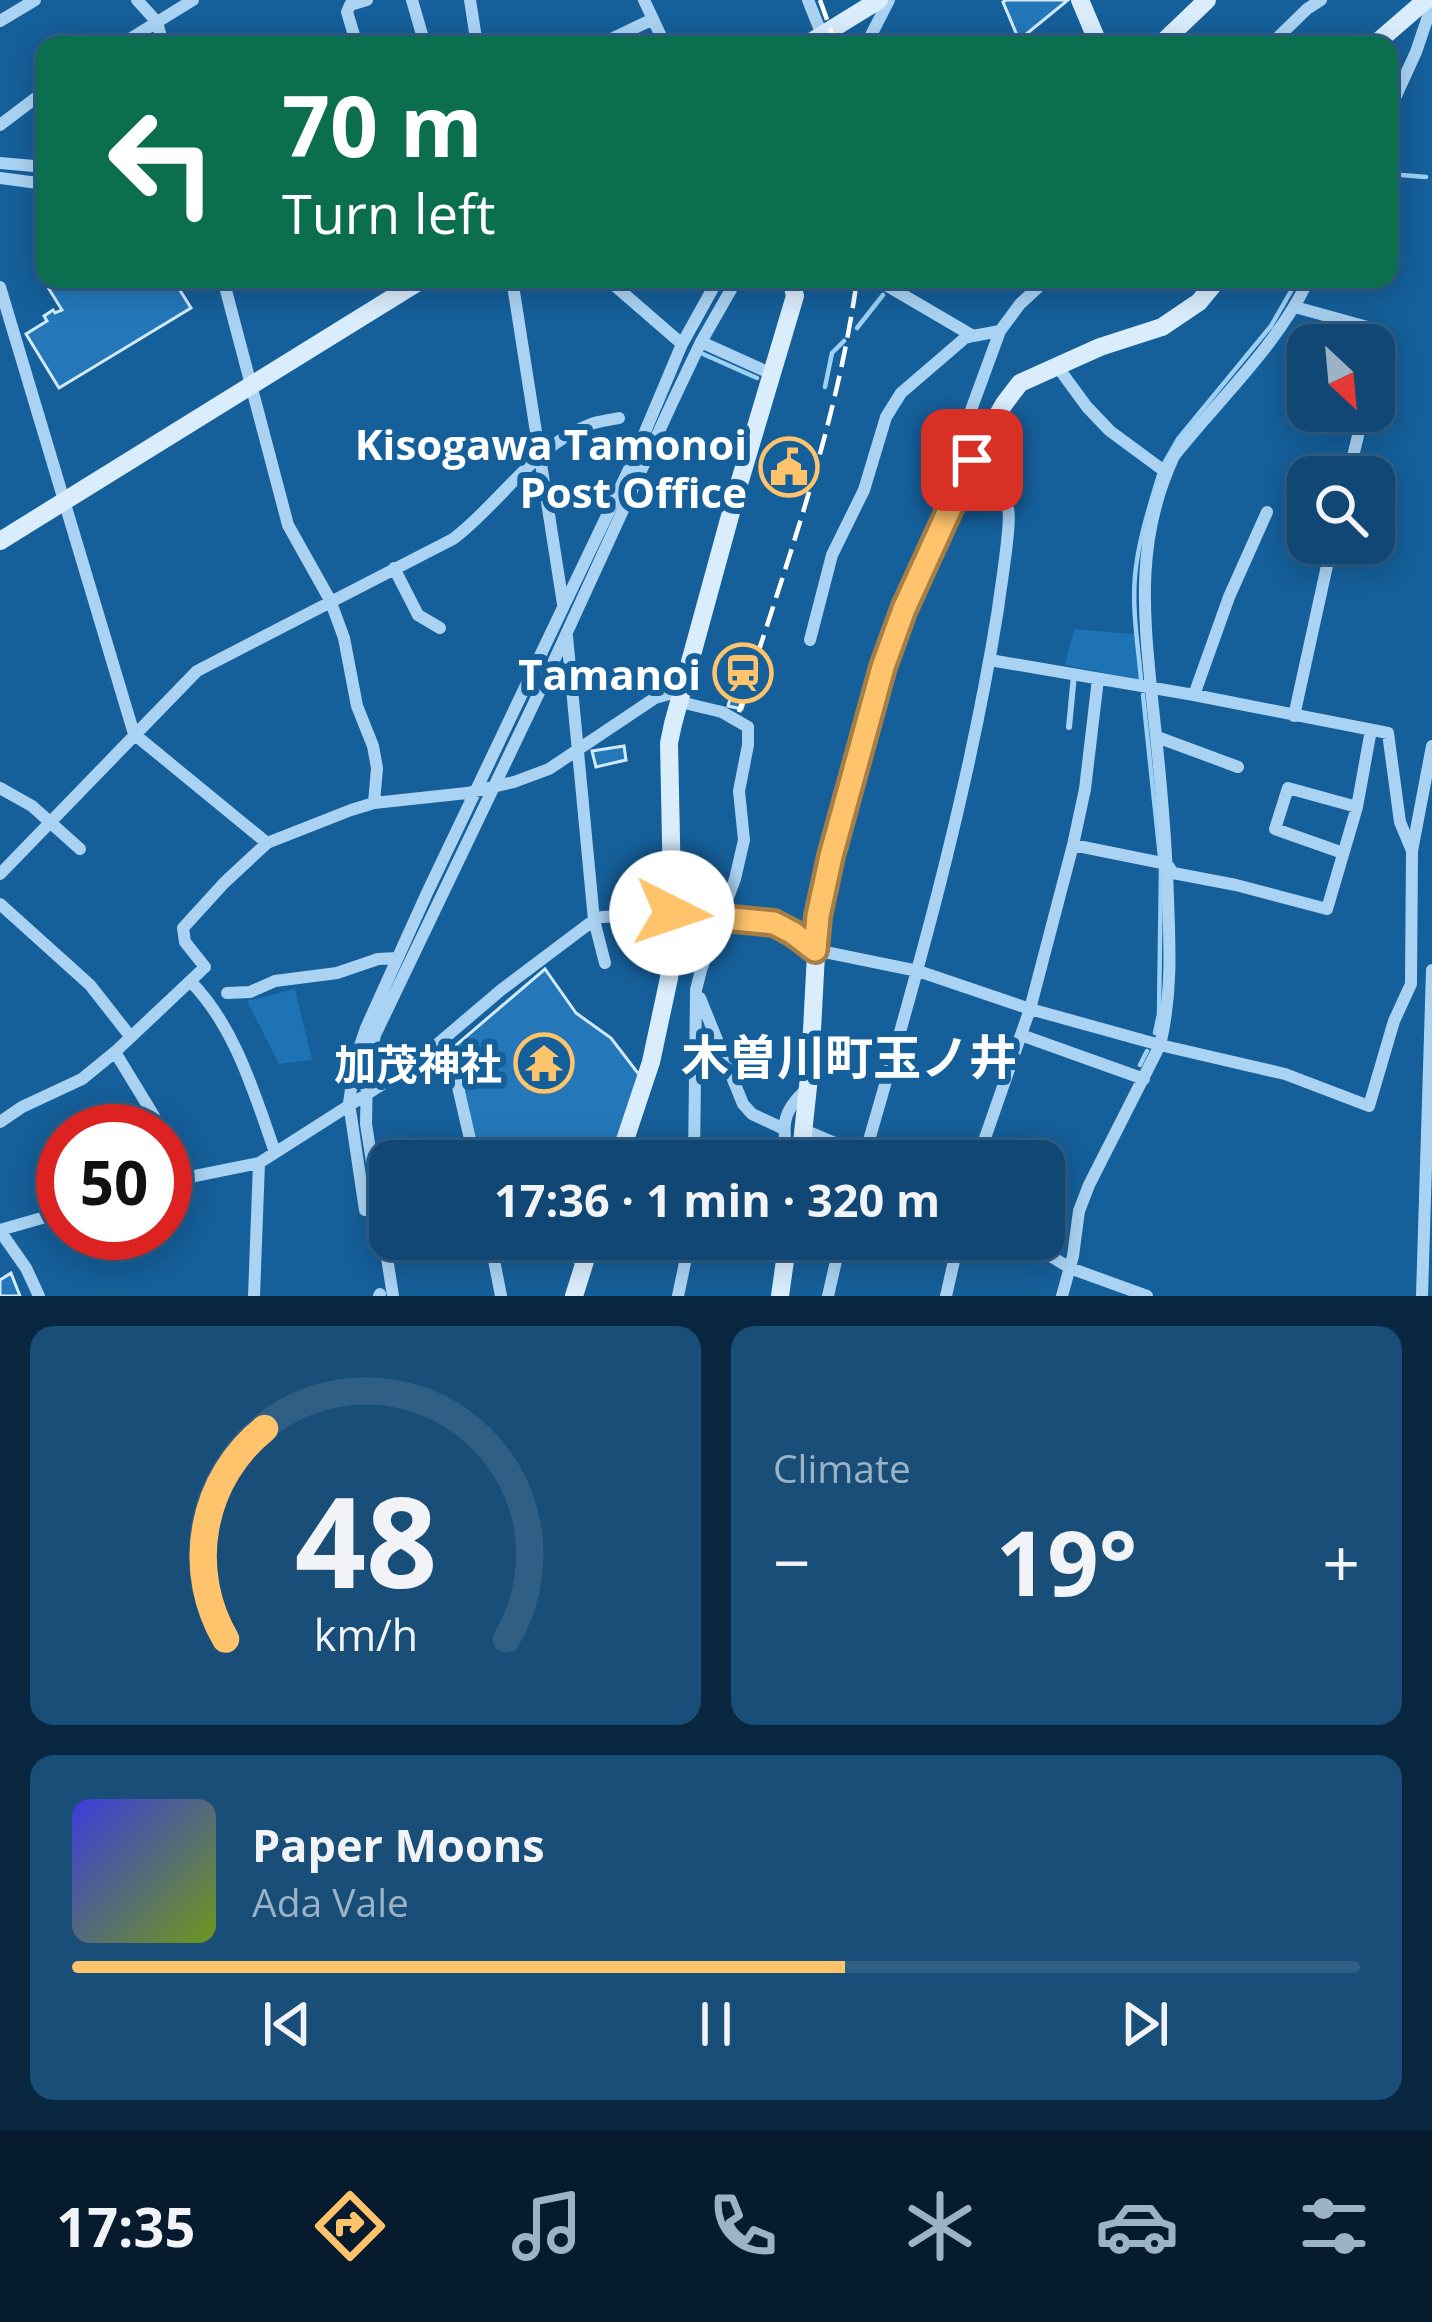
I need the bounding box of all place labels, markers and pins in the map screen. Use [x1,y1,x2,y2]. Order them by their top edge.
pin [921,409,1023,511]
place label: Kisogawa Tamonoi Post Office [355,415,747,520]
public building icon: Kisogawa Tamonoi Post Office [758,436,820,498]
station icon: Tamanoi [712,642,774,704]
place label: Tamanoi [518,645,701,702]
temple icon: 加茂神社 [513,1032,575,1094]
place label: 加茂神社 [334,1035,502,1092]

